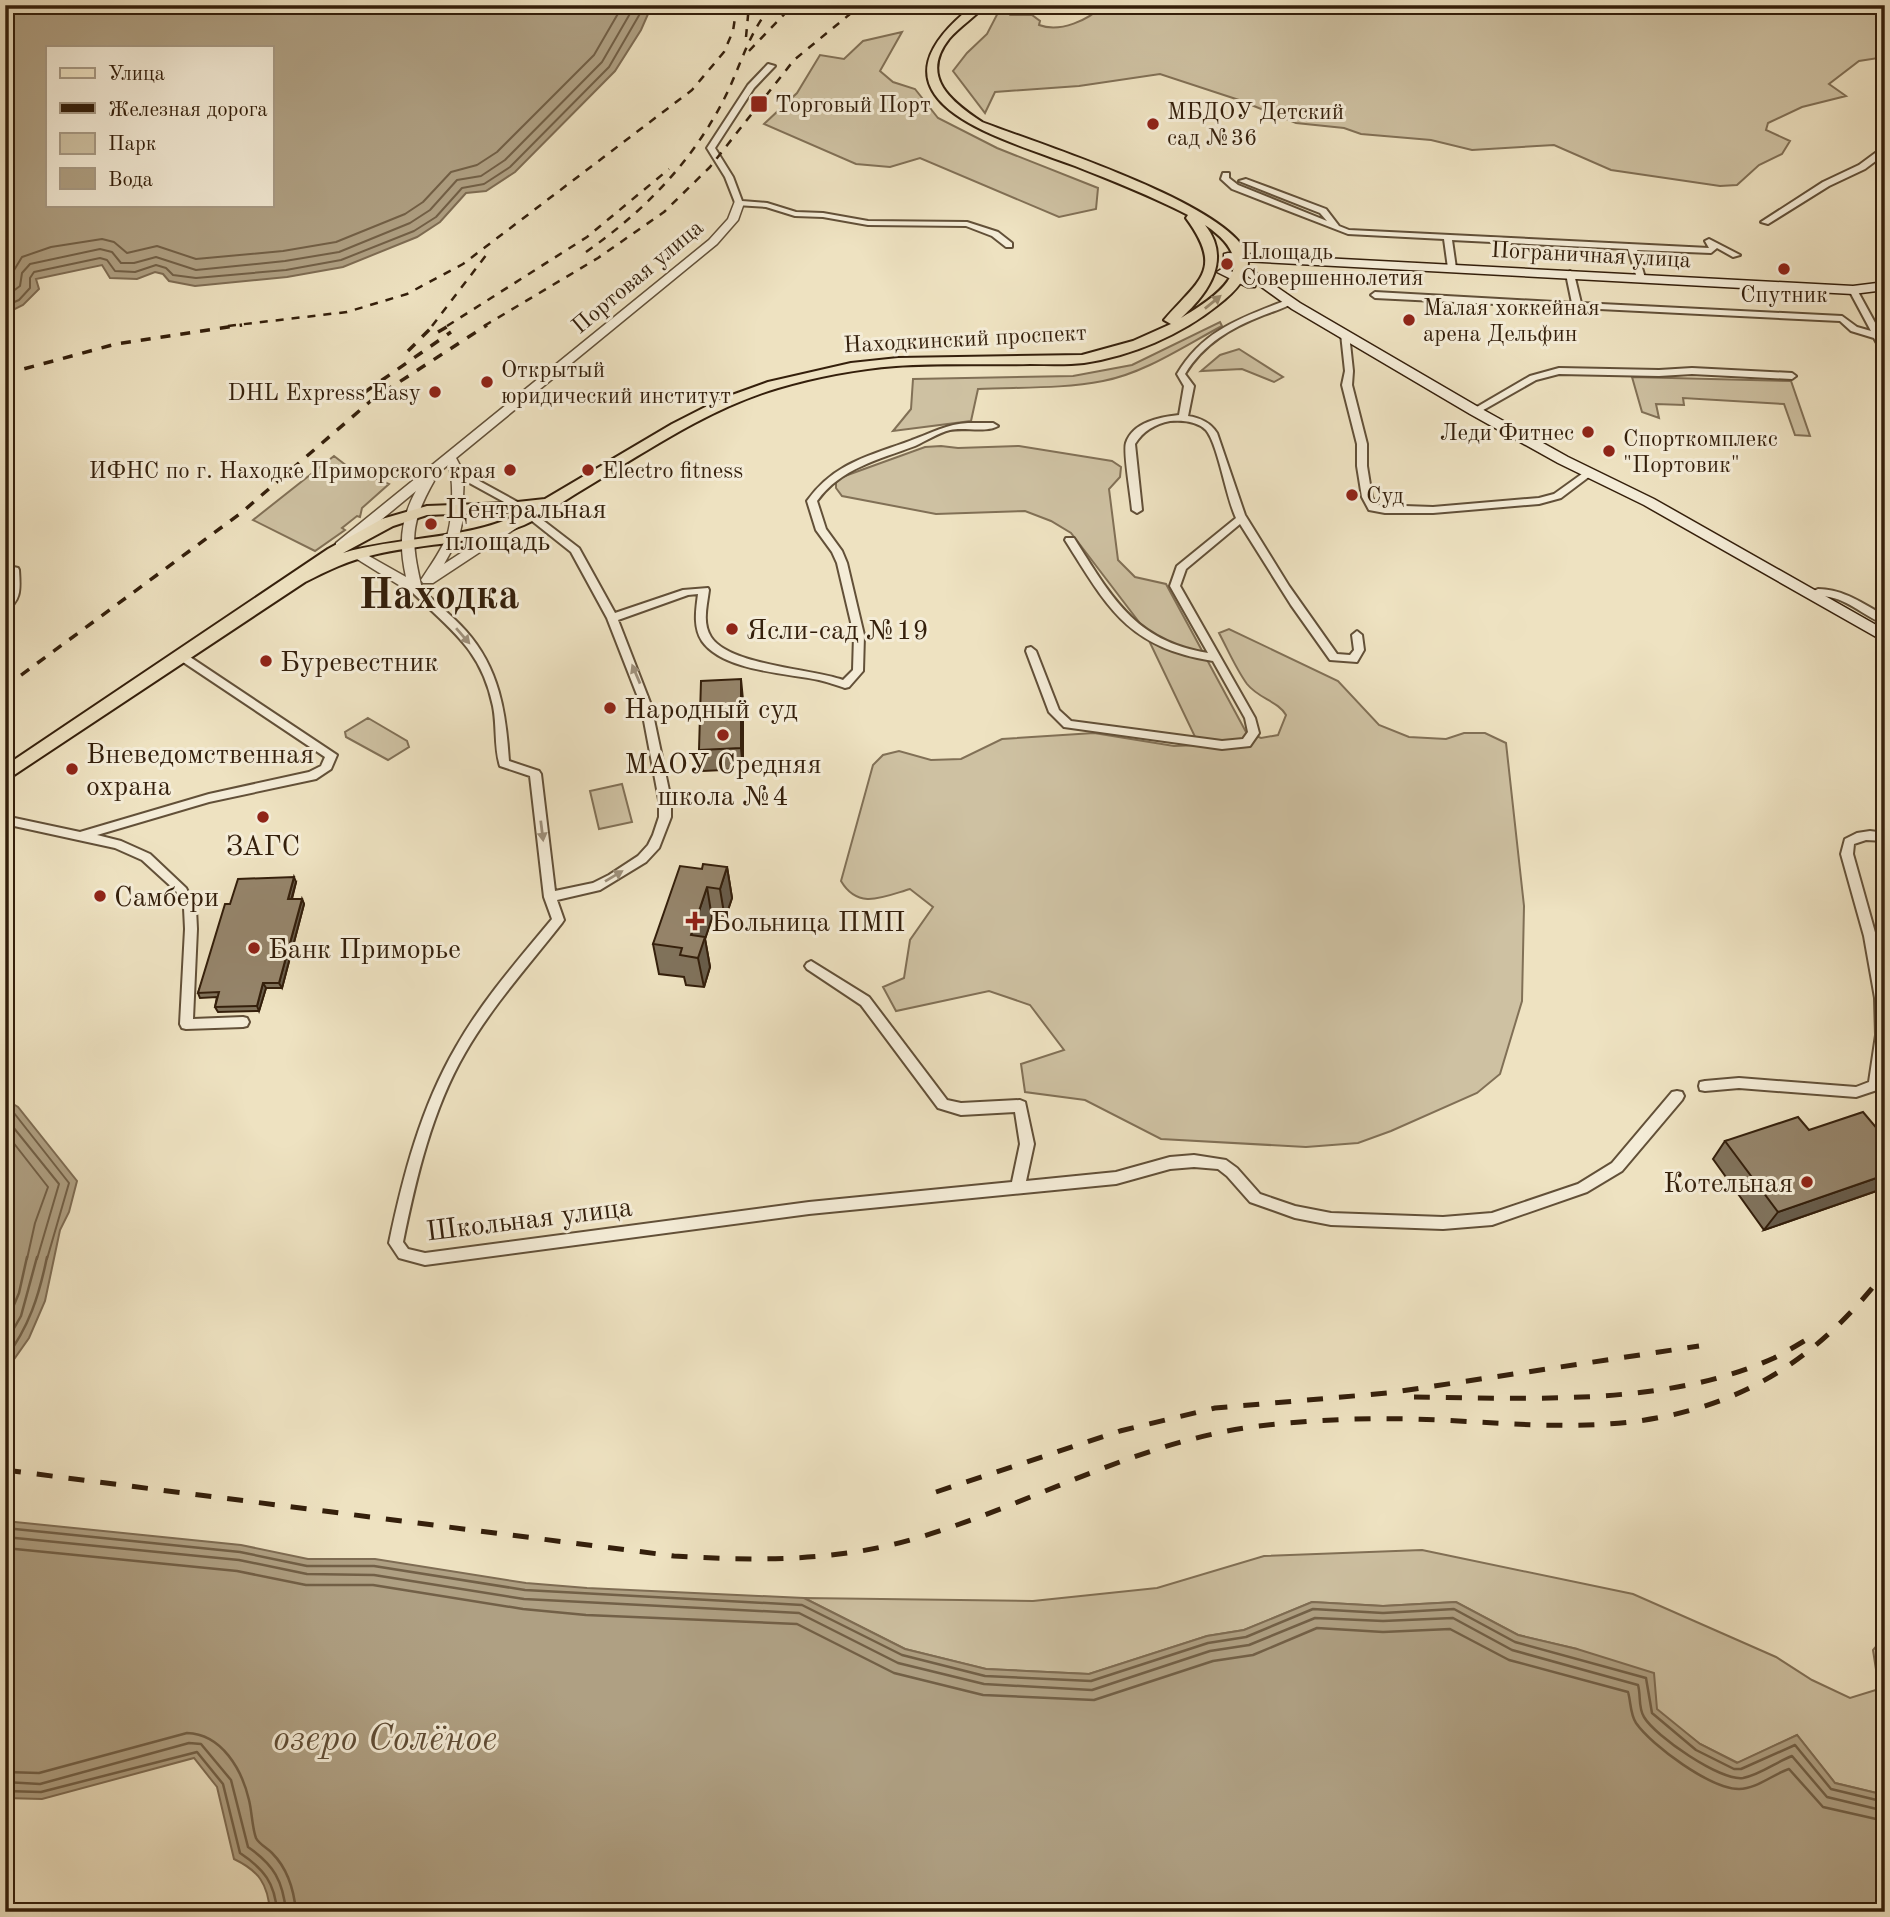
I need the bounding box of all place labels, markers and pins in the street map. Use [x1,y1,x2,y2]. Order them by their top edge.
marker: Торговый Порт [749,94,769,114]
place label: Торговый Порт [775,94,931,117]
place label: МБДОУ Детский сад №36 [1167,101,1344,150]
marker: МБДОУ Детский сад №36 [1145,116,1161,132]
place label: Площадь Совершеннолетия [1241,241,1423,290]
marker: Площадь Совершеннолетия [1219,256,1235,272]
marker: Спутник [1776,261,1792,277]
place label: Спутник [1740,284,1828,307]
place label: Малая хоккейная арена Дельфин [1423,297,1600,347]
marker: Малая хоккейная арена Дельфин [1401,312,1417,328]
place label: Открытый юридический институт [501,359,731,408]
marker: Открытый юридический институт [479,374,495,390]
place label: DHL Express Easy [228,382,421,405]
marker: DHL Express Easy [427,384,443,400]
place label: Леди Фитнес [1440,422,1574,445]
marker: Леди Фитнес [1580,424,1596,440]
place label: Спорткомплекс "Портовик" [1623,428,1778,477]
marker: Спорткомплекс "Портовик" [1601,443,1617,459]
place label: ИФНС по г. Находке Приморского края [89,460,496,483]
place label: Electro fitness [602,460,743,483]
marker: ИФНС по г. Находке Приморского края [502,462,518,478]
marker: Electro fitness [580,462,596,478]
place label: Суд [1366,485,1405,508]
marker: Суд [1344,487,1360,503]
place label: Центральная площадь [445,497,607,557]
marker: Центральная площадь [423,516,439,532]
place label: Ясли-сад №19 [746,618,929,646]
marker: Ясли-сад №19 [724,621,740,637]
place label: Буревестник [280,650,438,678]
marker: Буревестник [258,653,274,669]
place label: Народный суд [624,697,798,725]
marker: Народный суд [602,700,618,716]
marker: МАОУ Средняя школа №4 [715,727,731,743]
place label: Вневедомственная охрана [86,742,314,802]
place label: МАОУ Средняя школа №4 [625,752,821,812]
marker: Вневедомственная охрана [64,761,80,777]
marker: ЗАГС [255,809,271,825]
place label: ЗАГС [226,834,300,862]
place label: Самбери [114,885,219,913]
marker: Самбери [92,888,108,904]
place label: Больница ПМП [711,910,905,938]
marker: Больница ПМП [685,911,705,931]
place label: Банк Приморье [268,937,461,965]
marker: Банк Приморье [246,940,262,956]
place label: Котельная [1663,1171,1793,1199]
marker: Котельная [1799,1174,1815,1190]

